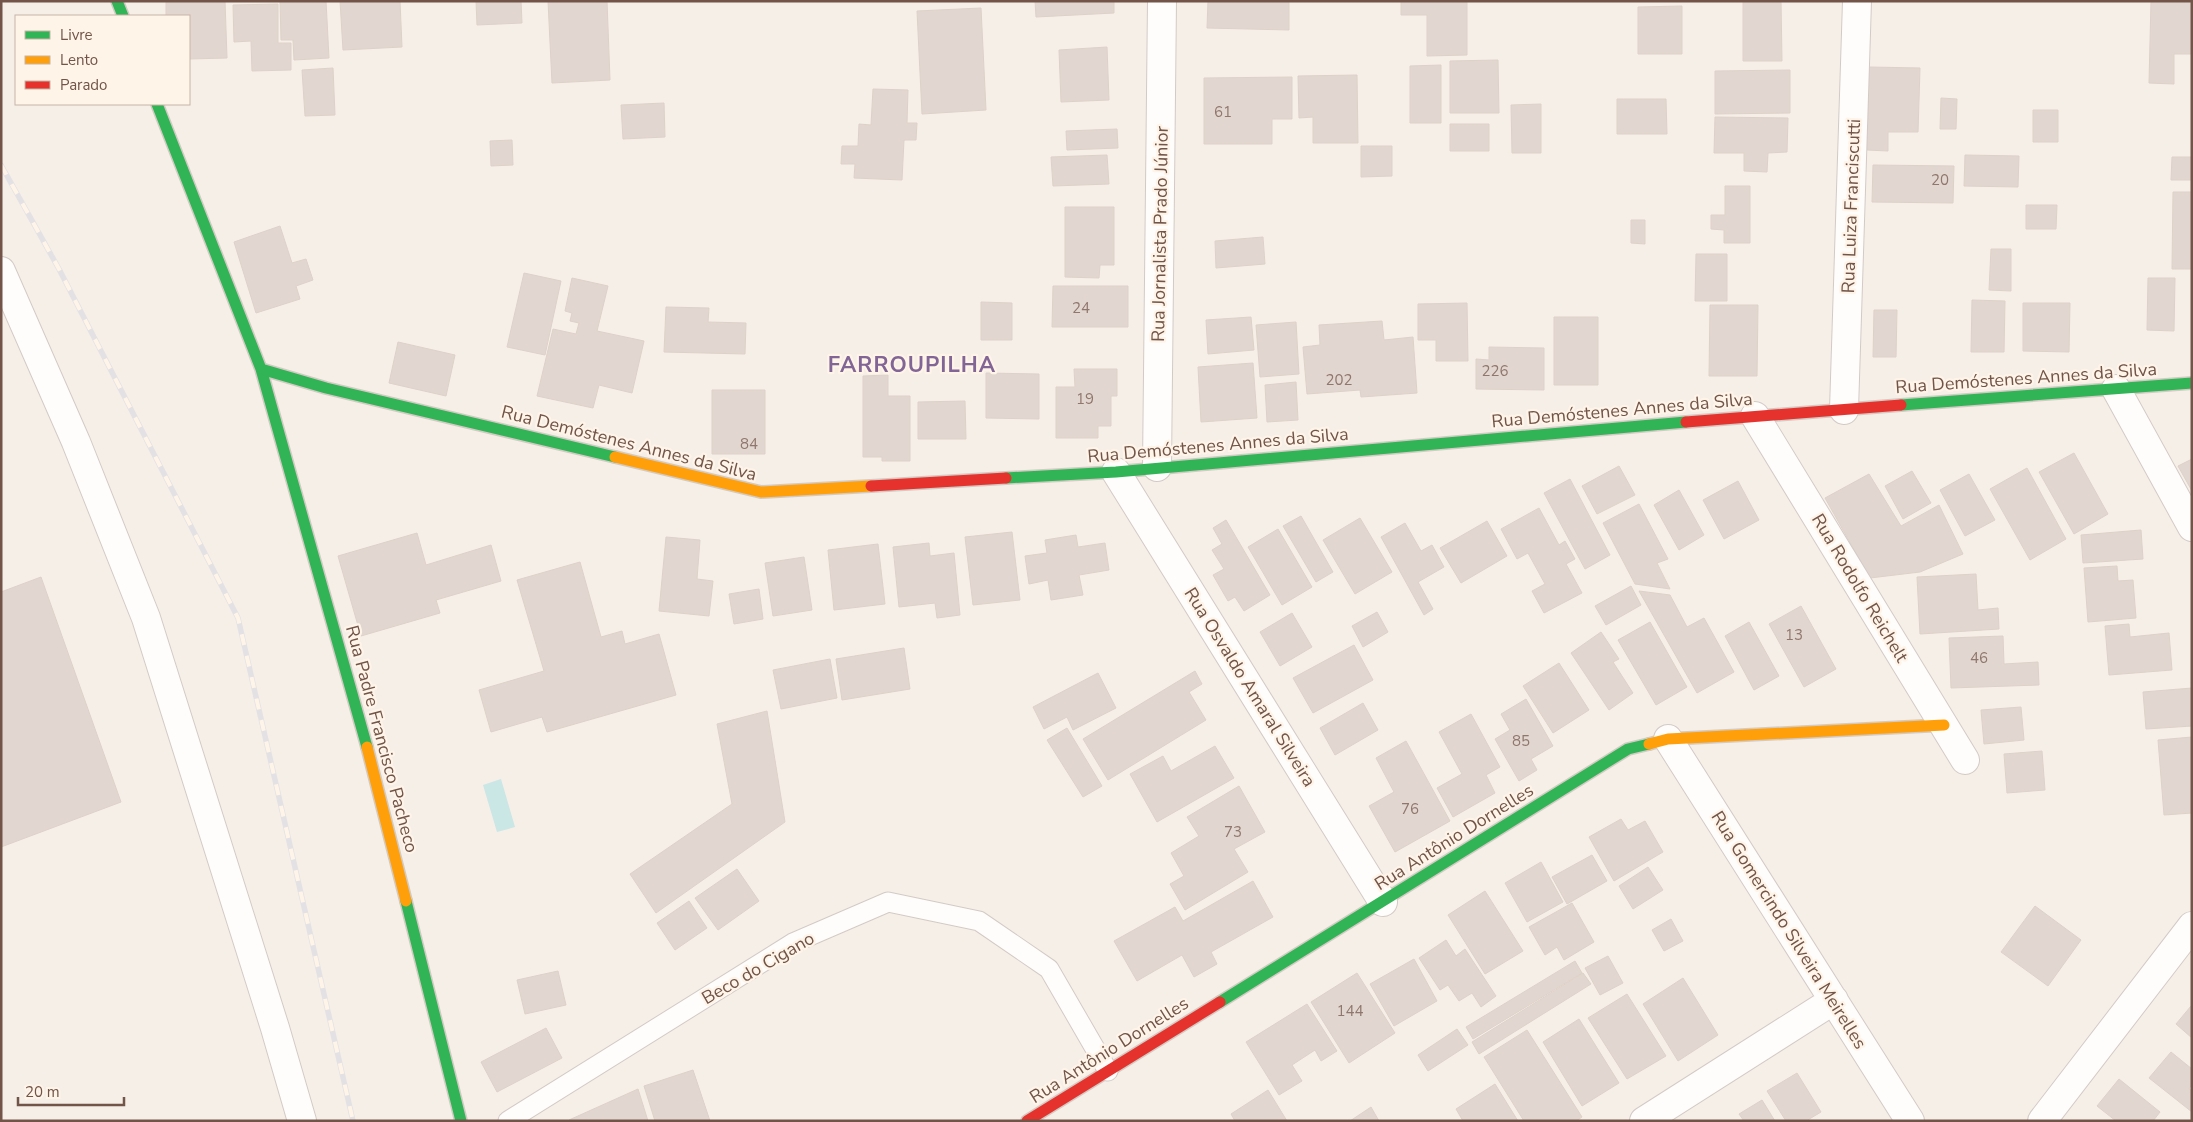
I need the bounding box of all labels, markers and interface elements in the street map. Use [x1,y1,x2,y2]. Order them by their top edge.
legend [15,15,190,105]
text: Livre [60,25,93,45]
text: Lento [60,50,98,70]
text: Parado [60,75,107,95]
house number: 61 [1214,102,1232,122]
street label: Rua Luiza Franciscutti [1836,118,1866,294]
street label: Rua Jornalista Prado Júnior [1146,125,1174,342]
house number: 20 [1931,170,1949,190]
house number: 24 [1072,298,1090,318]
district label: FARROUPILHA [828,350,996,380]
street label: Rua Demóstenes Annes da Silva [1894,357,2158,399]
house number: 226 [1481,361,1509,381]
house number: 202 [1325,370,1353,390]
street label: Rua Demóstenes Annes da Silva [1490,387,1754,433]
house number: 19 [1076,389,1094,409]
street label: Rua Demóstenes Annes da Silva [499,400,759,486]
street label: Rua Demóstenes Annes da Silva [1086,422,1350,468]
house number: 84 [740,434,758,454]
street label: Rua Rodolfo Reichelt [1806,509,1914,667]
street label: Rua Osvaldo Amaral Silveira [1179,583,1321,791]
street label: Rua Padre Francisco Pacheco [340,623,424,855]
house number: 13 [1785,625,1803,645]
house number: 46 [1970,648,1988,668]
house number: 85 [1512,731,1530,751]
street label: Rua Antônio Dornelles [1370,778,1538,896]
house number: 76 [1401,799,1419,819]
street label: Rua Gomercindo Silveira Meirelles [1706,807,1872,1053]
house number: 73 [1224,822,1242,842]
street label: Beco do Cigano [697,926,819,1010]
street label: Rua Antônio Dornelles [1025,991,1193,1109]
house number: 144 [1336,1001,1364,1021]
scale bar [18,1074,124,1106]
text: 20 m [25,1082,60,1102]

